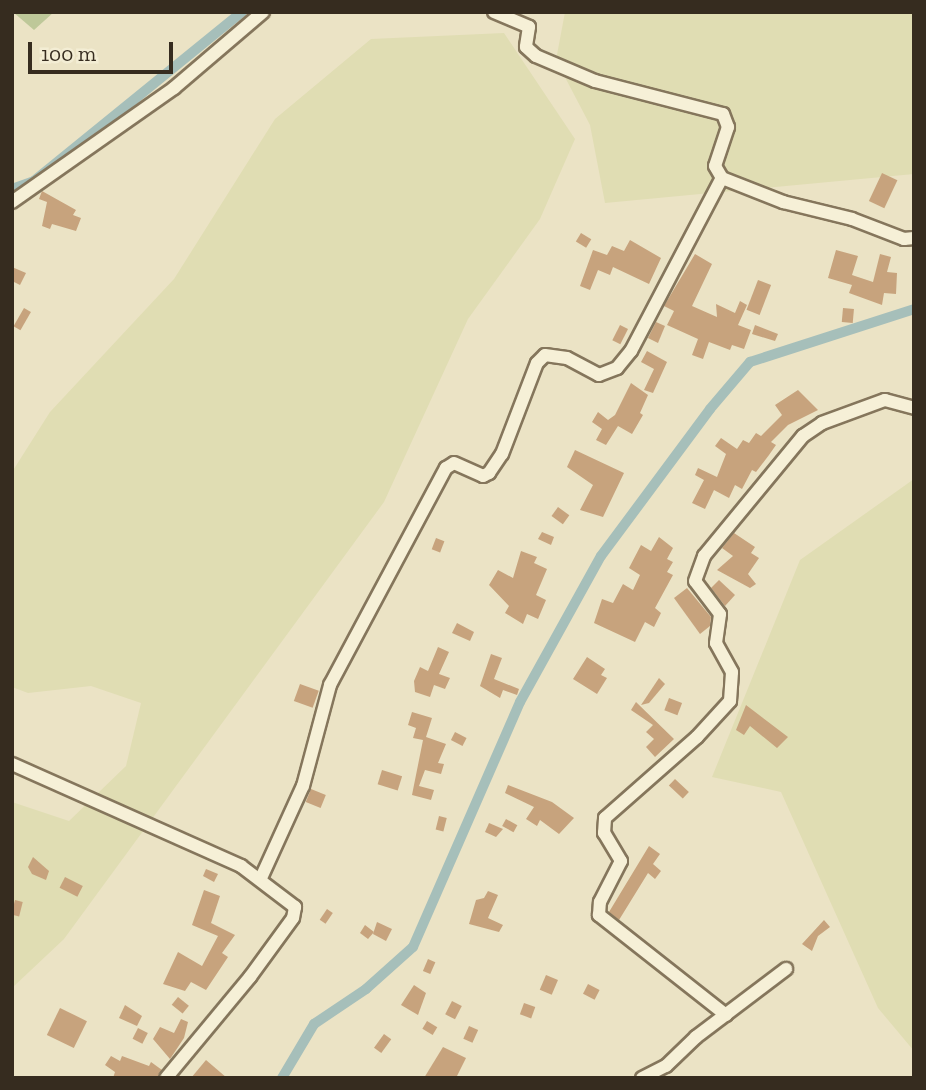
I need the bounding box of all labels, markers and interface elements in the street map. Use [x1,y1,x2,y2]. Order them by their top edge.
scale bar [32,28,177,72]
text: 100 m [41,41,96,66]

